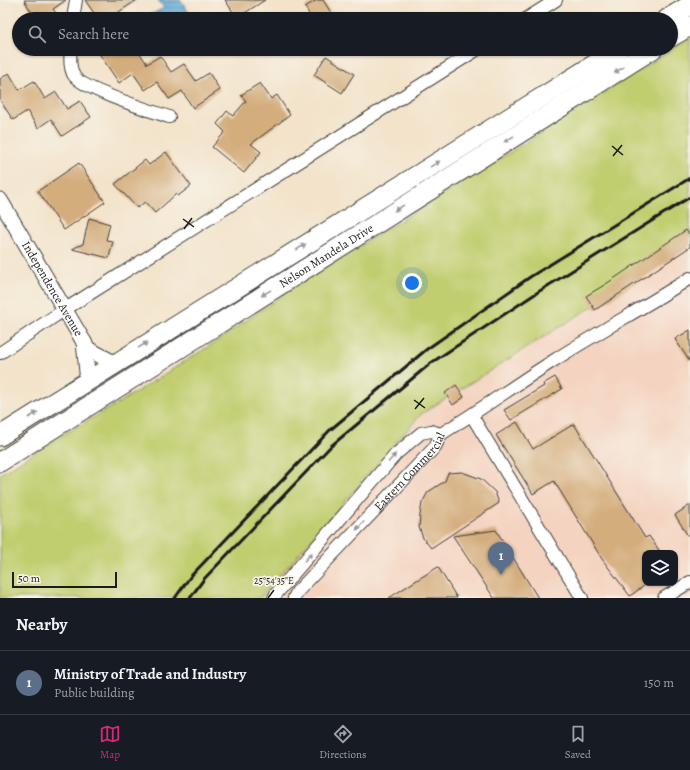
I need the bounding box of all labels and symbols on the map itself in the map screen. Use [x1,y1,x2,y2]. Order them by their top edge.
one-way arrow [614,66,625,73]
one-way arrow [503,135,515,142]
one-way arrow [429,160,441,167]
one-way arrow [394,205,405,212]
street label: Nelson Mandela Drive [276,220,376,291]
street label: Independence Avenue [18,238,87,339]
one-way arrow [296,243,306,251]
your location [402,273,422,293]
one-way arrow [261,289,271,297]
one-way arrow [137,342,149,349]
one-way arrow [27,412,39,419]
street label: Eastern Commercial [371,430,449,514]
one-way arrow [388,453,397,464]
one-way arrow [355,521,365,531]
pin: 1 [488,542,514,575]
one-way arrow [303,552,312,562]
scale bar [12,570,117,589]
text: 25°54'35"E [254,574,294,587]

